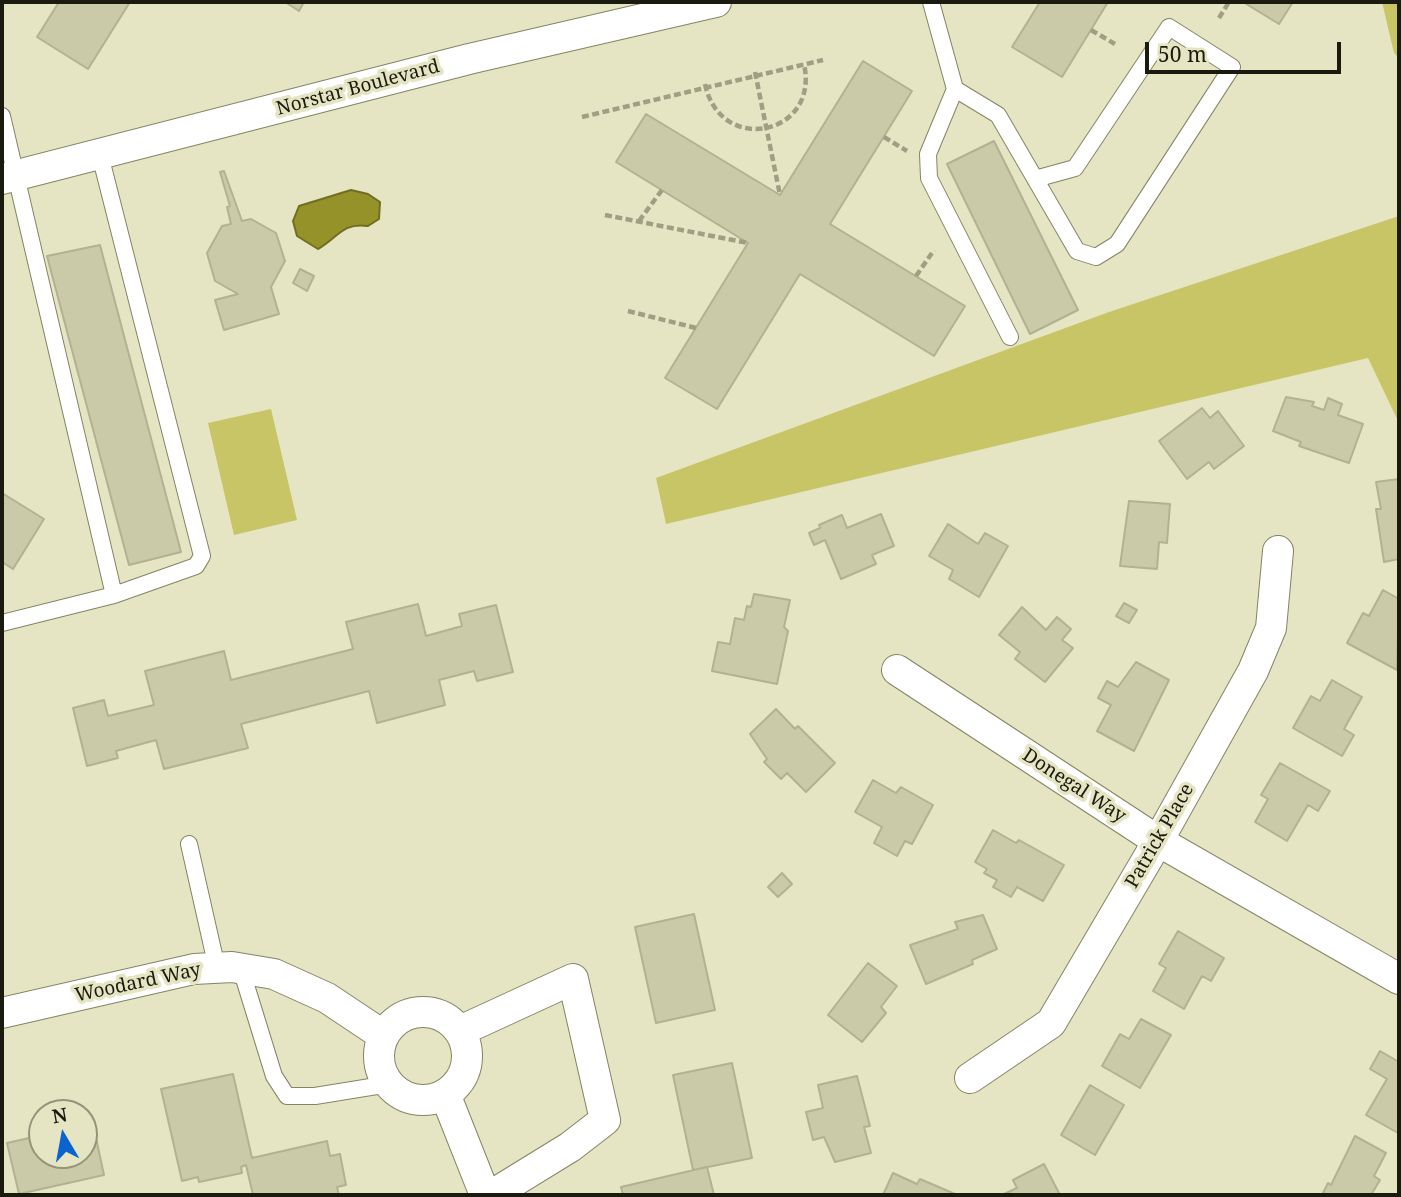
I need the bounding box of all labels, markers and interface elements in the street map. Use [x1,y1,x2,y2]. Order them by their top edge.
scale bar [1149,28,1345,72]
text: 50 m [1158,40,1207,68]
street label: Norstar Boulevard [274,55,442,121]
street label: Donegal Way [1018,744,1130,828]
street label: Patrick Place [1121,780,1199,892]
street label: Woodard Way [73,959,203,1007]
north arrow [28,1099,98,1169]
text: N [50,1101,69,1129]

